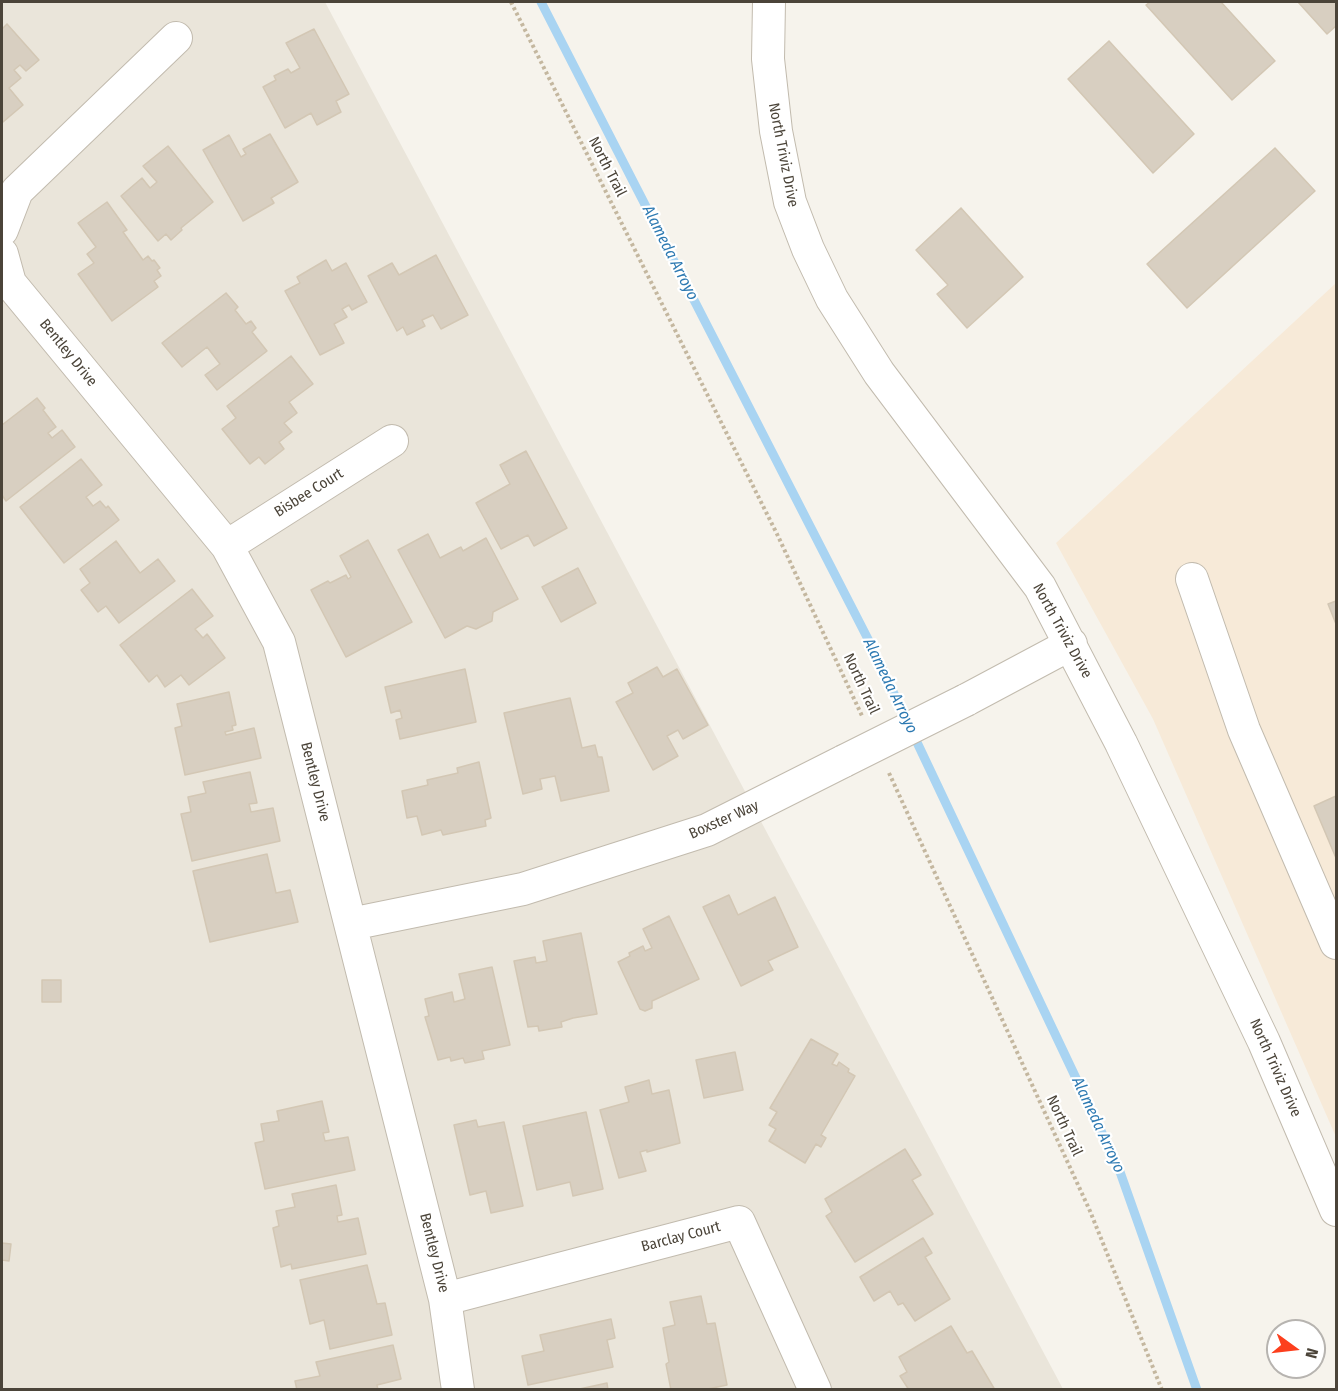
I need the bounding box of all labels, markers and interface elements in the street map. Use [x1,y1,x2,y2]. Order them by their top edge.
street label: North Triviz Drive [764,101,802,209]
street label: North Trail [584,134,630,200]
water label: Alameda Arroyo [638,202,702,304]
street label: Bentley Drive [35,316,101,390]
street label: Bisbee Court [271,465,347,521]
street label: North Triviz Drive [1028,580,1096,682]
water label: Alameda Arroyo [859,635,921,737]
street label: North Trail [839,651,883,717]
street label: Bentley Drive [296,740,334,824]
street label: Boxster Way [686,797,762,843]
street label: North Triviz Drive [1245,1016,1305,1120]
water label: Alameda Arroyo [1067,1074,1129,1176]
street label: North Trail [1042,1093,1086,1159]
street label: Bentley Drive [415,1211,453,1295]
street label: Barclay Court [639,1218,723,1256]
north arrow [1266,1319,1326,1379]
text: N [1302,1346,1322,1360]

